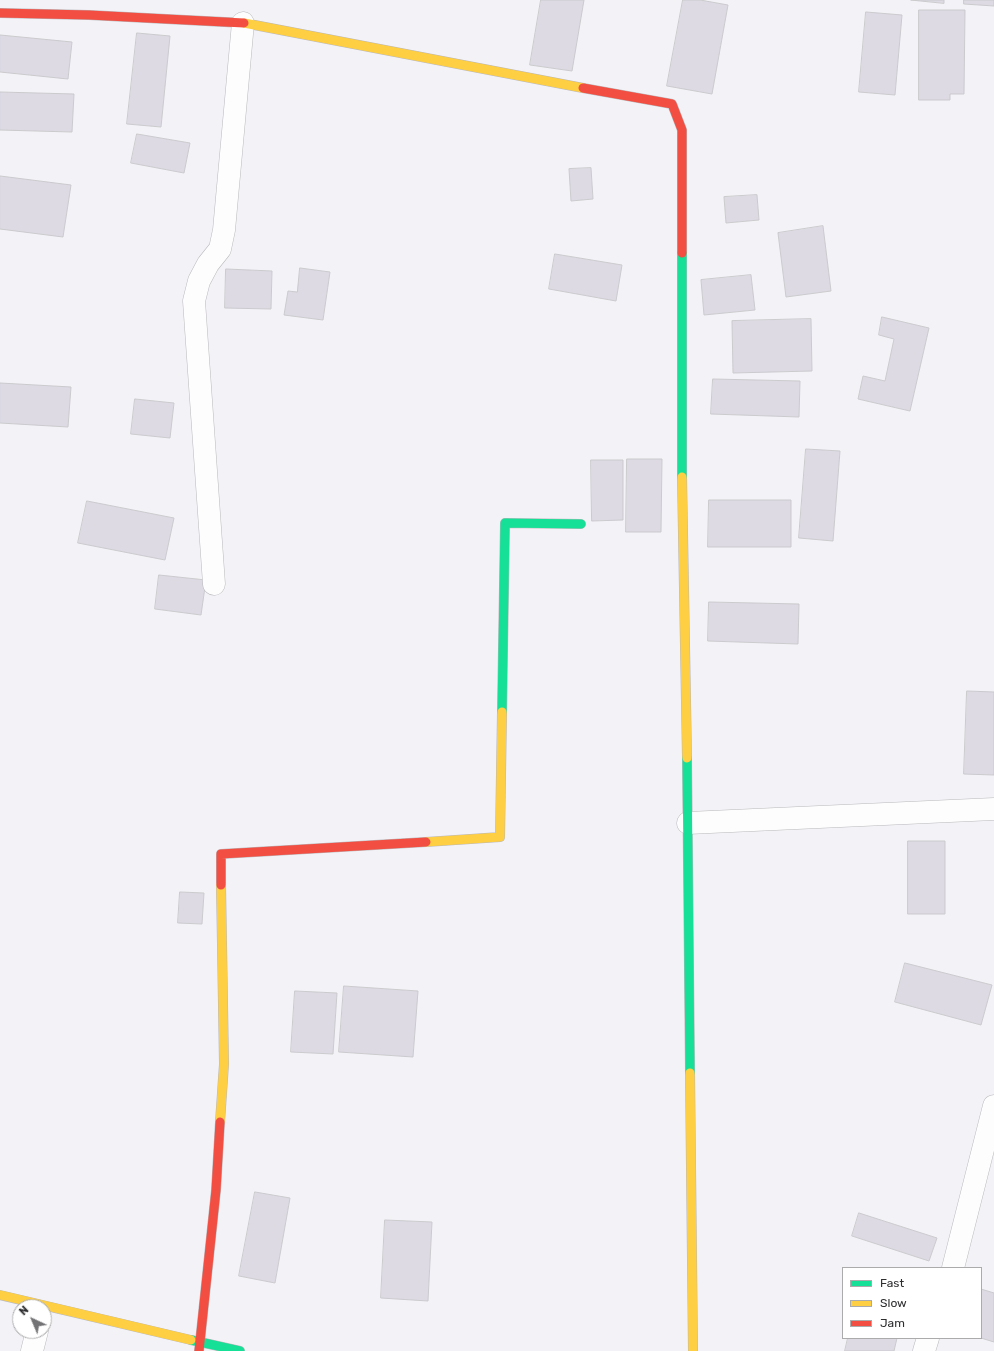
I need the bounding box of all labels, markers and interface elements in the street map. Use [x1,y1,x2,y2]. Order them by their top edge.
legend [842,1267,982,1339]
text: Fast [880,1276,904,1290]
text: Slow [880,1296,907,1310]
north arrow [12,1299,52,1339]
text: N [17,1303,31,1318]
text: Jam [880,1316,905,1330]

